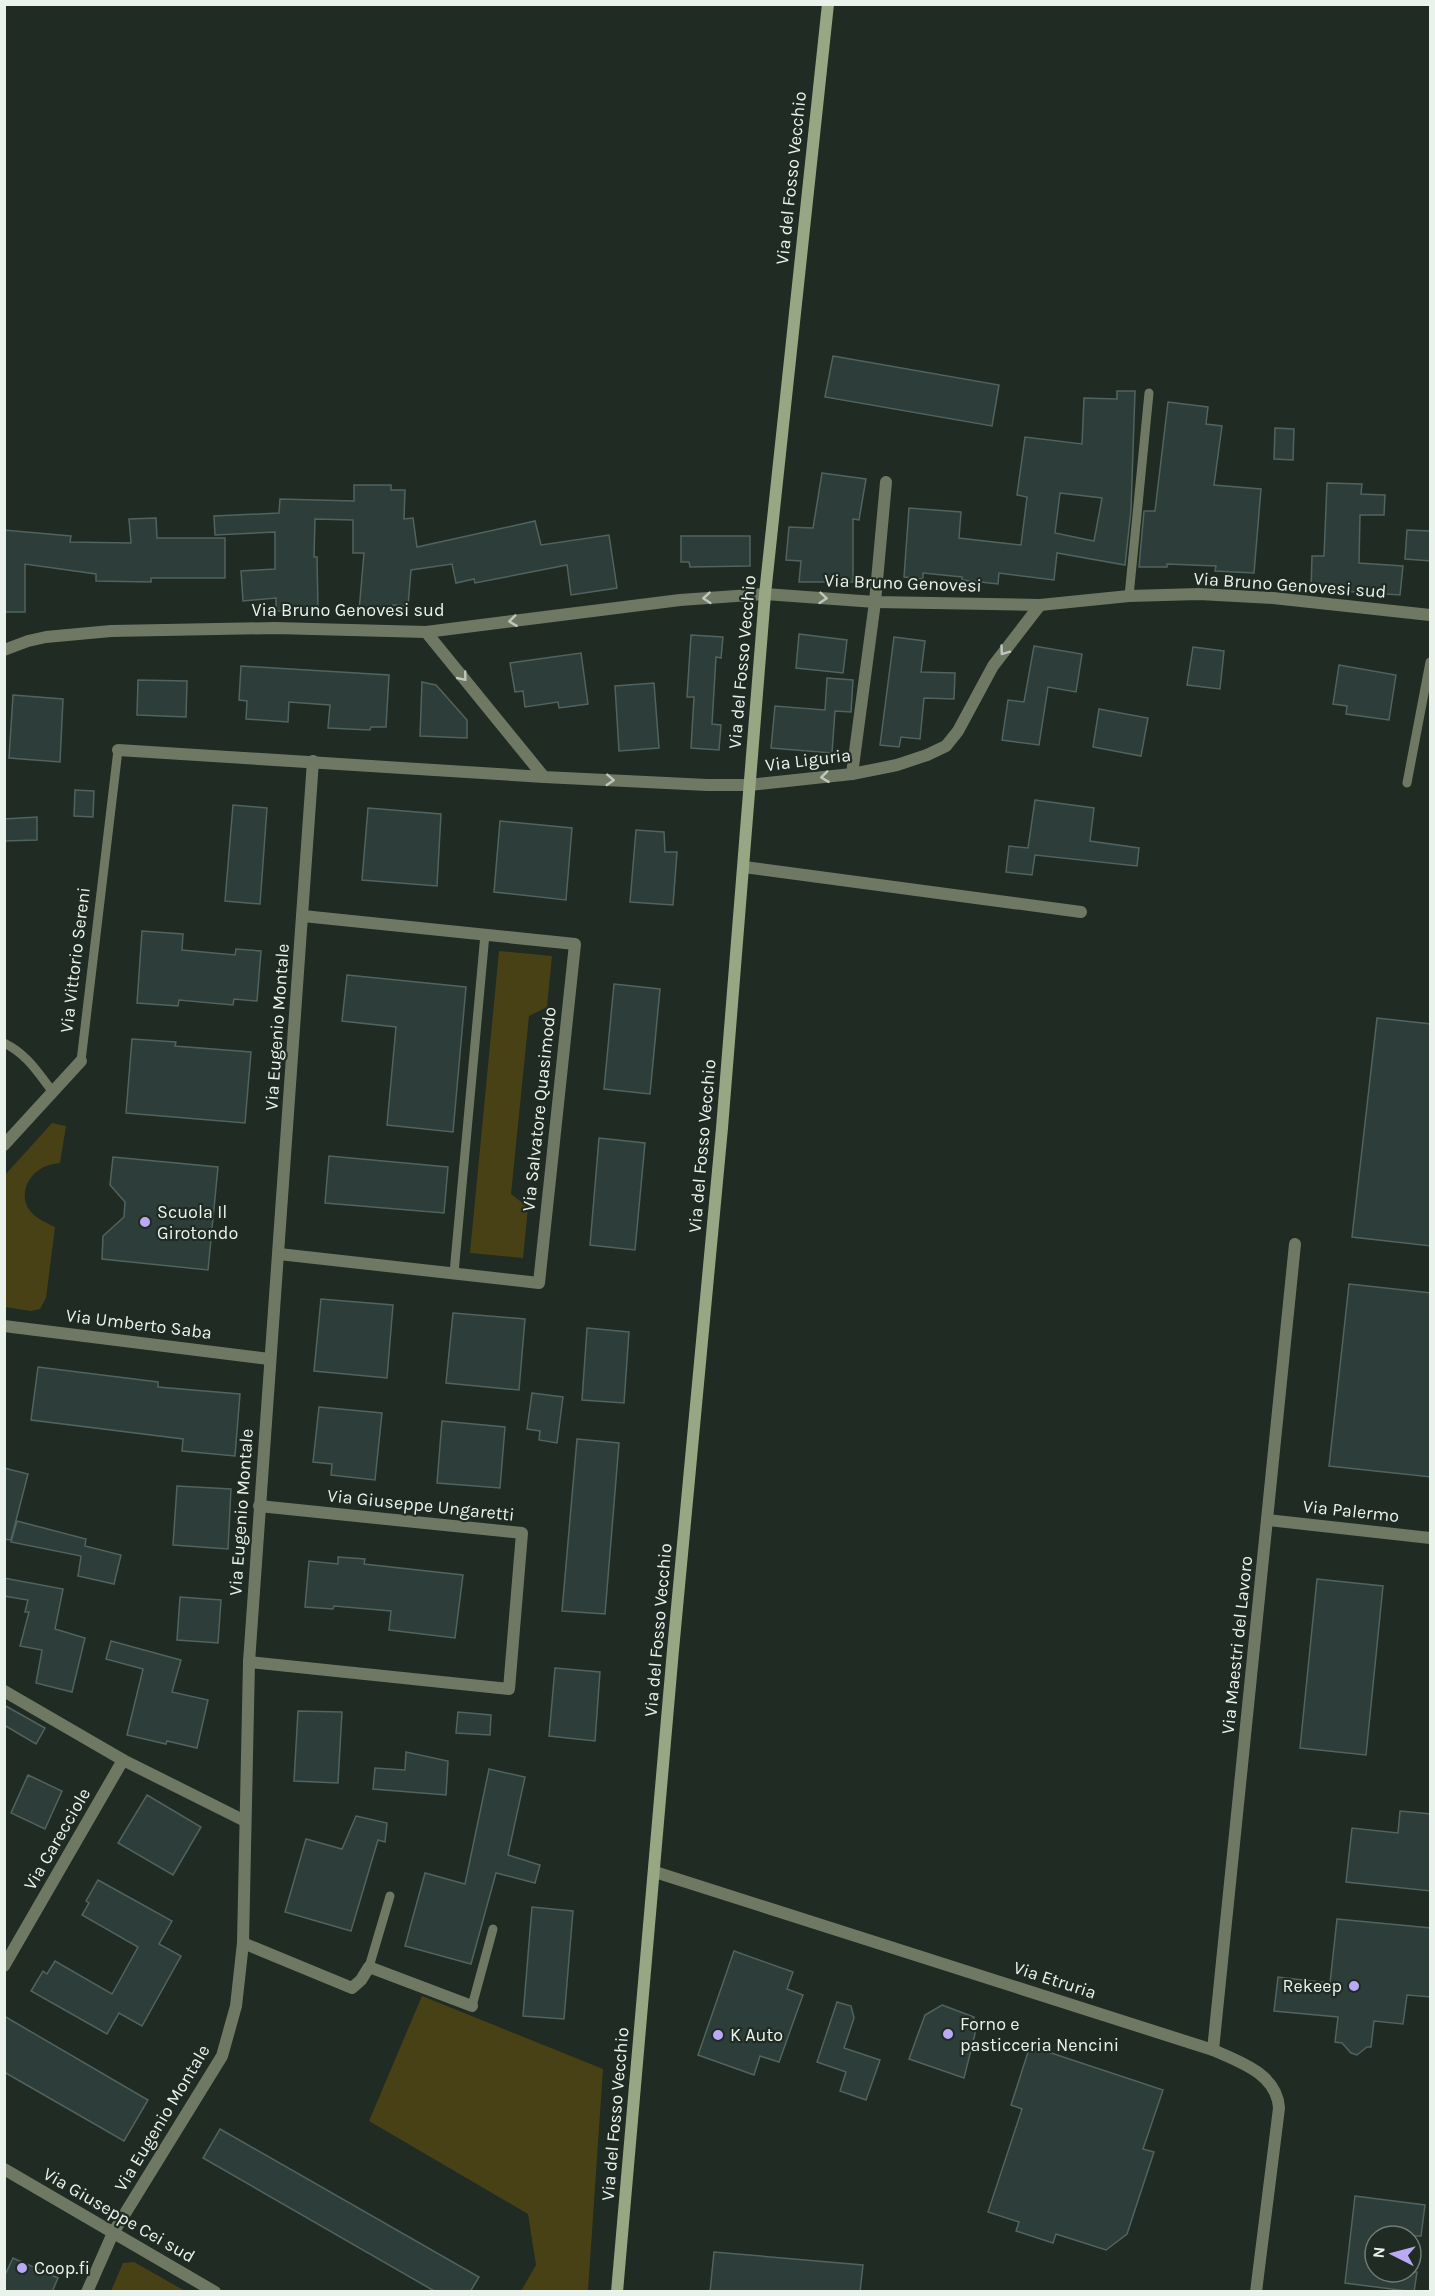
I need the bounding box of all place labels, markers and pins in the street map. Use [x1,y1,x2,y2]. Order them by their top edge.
place label: Scuola Il Girotondo [157,1201,238,1244]
marker: Scuola Il Girotondo [138,1215,152,1229]
place label: Rekeep [1283,1975,1342,1997]
marker: Rekeep [1347,1979,1361,1993]
place label: Forno e pasticceria Nencini [960,2013,1119,2056]
place label: K Auto [730,2024,783,2046]
marker: Forno e pasticceria Nencini [941,2027,955,2041]
marker: K Auto [711,2028,725,2042]
place label: Coop.fi [34,2257,90,2279]
marker: Coop.fi [15,2261,29,2275]

